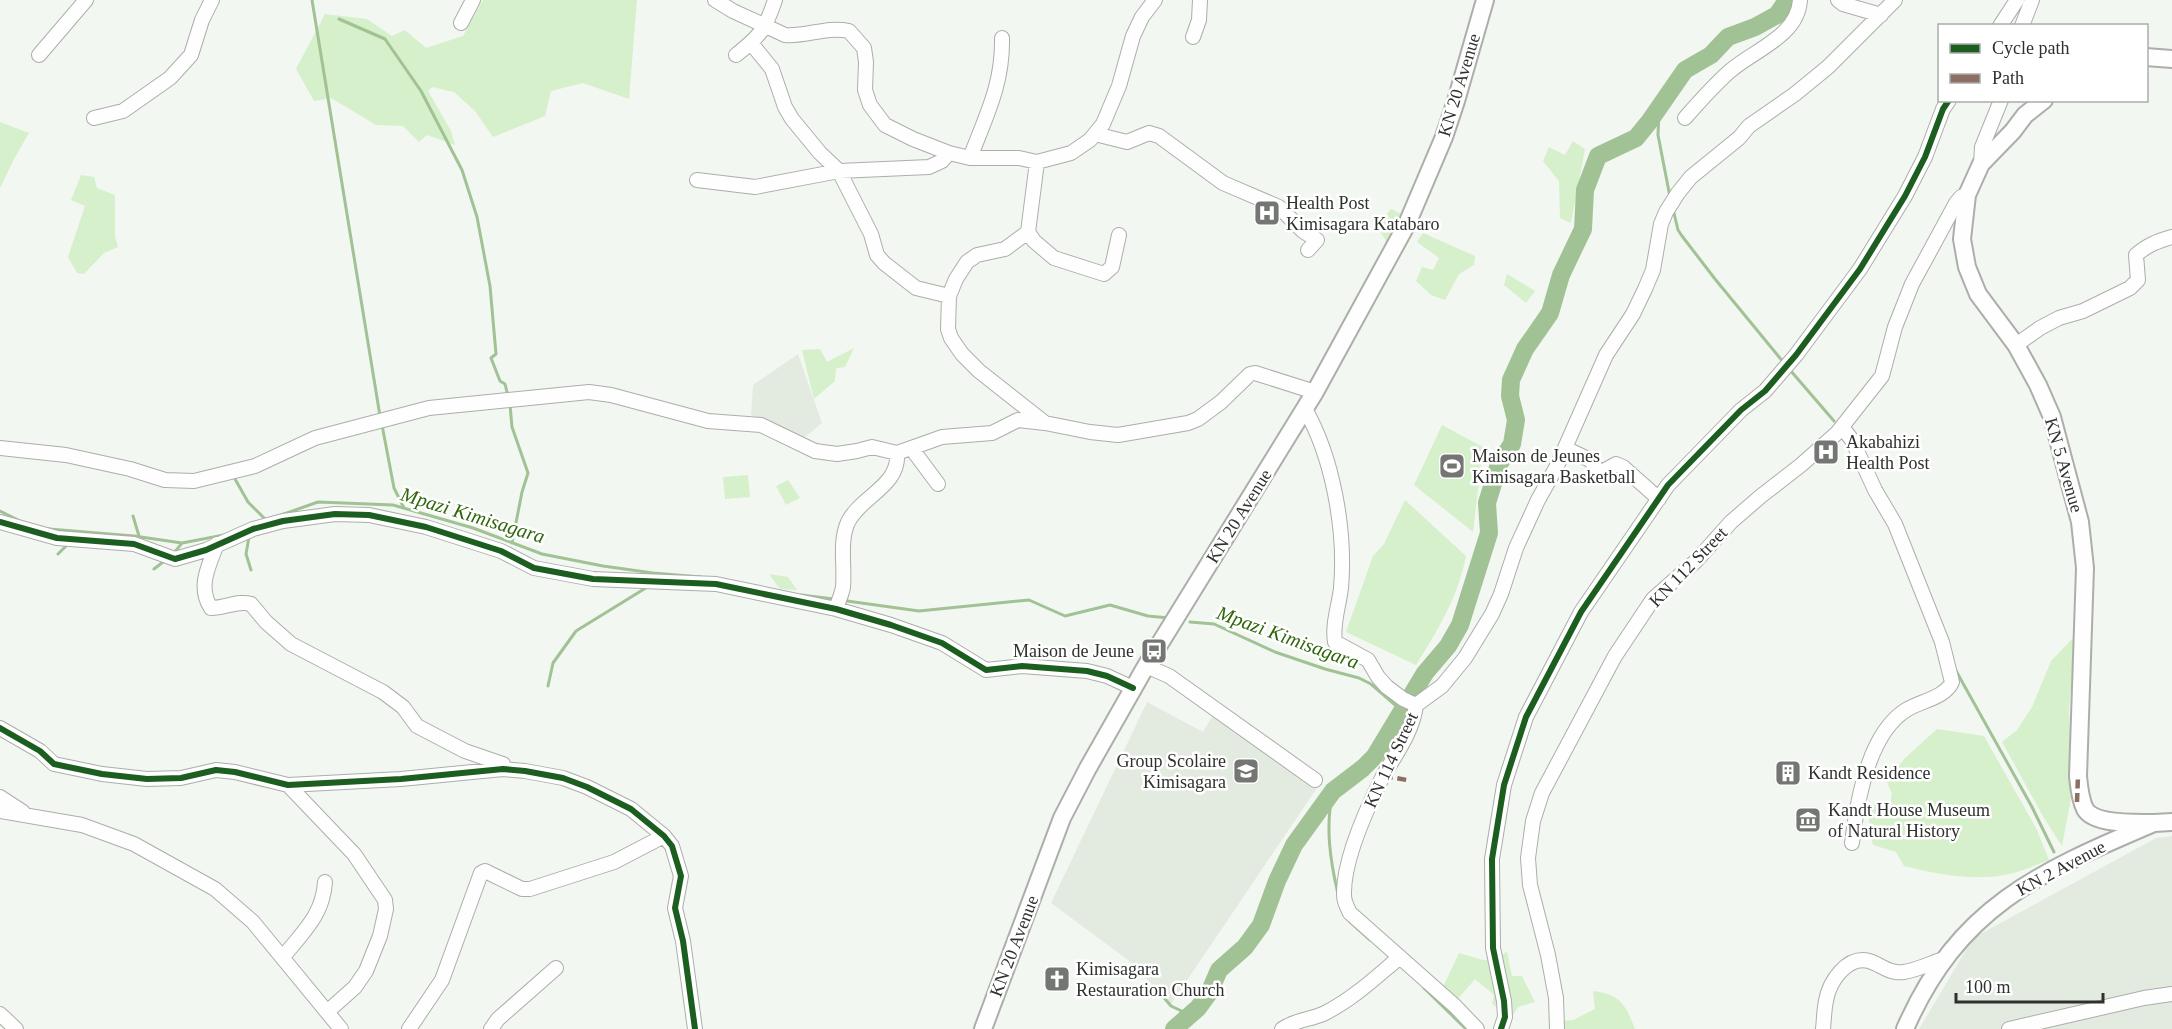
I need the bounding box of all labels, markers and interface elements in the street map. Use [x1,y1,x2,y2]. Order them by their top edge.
legend [1938,24,2148,102]
street label: KN 20 Avenue [1434,31,1484,139]
text: Cycle path [1992,38,2069,58]
text: Path [1992,68,2024,88]
place label: Health Post Kimisagara Katabaro [1286,193,1439,234]
hospital icon: Health Post Kimisagara Katabaro [1252,198,1282,228]
street label: KN 5 Avenue [2041,415,2087,515]
place label: Akabahizi Health Post [1846,432,1930,473]
hospital icon: Akabahizi Health Post [1811,437,1841,467]
place label: Maison de Jeunes Kimisagara Basketball [1472,446,1635,487]
sports icon: Maison de Jeunes Kimisagara Basketball [1437,451,1467,481]
street label: KN 20 Avenue [1202,465,1276,567]
water label: Mpazi Kimisagara [397,482,548,548]
street label: KN 112 Street [1645,523,1731,611]
water label: Mpazi Kimisagara [1213,601,1362,674]
bus stop icon: Maison de Jeune [1139,636,1169,666]
place label: Maison de Jeune [1013,641,1134,661]
street label: KN 114 Street [1360,709,1422,811]
place label: Group Scolaire Kimisagara [1117,751,1226,792]
school or university icon: Group Scolaire Kimisagara [1231,756,1261,786]
building icon: Kandt Residence [1773,758,1803,788]
place label: Kandt Residence [1808,763,1930,783]
place label: Kandt House Museum of Natural History [1828,800,1990,841]
museum icon: Kandt House Museum of Natural History [1793,805,1823,835]
street label: KN 2 Avenue [2013,836,2109,900]
street label: KN 20 Avenue [986,893,1042,999]
place label: Kimisagara Restauration Church [1076,959,1224,1000]
church icon: Kimisagara Restauration Church [1042,964,1072,994]
scale bar [1956,966,2103,1004]
text: 100 m [1965,977,2011,997]

